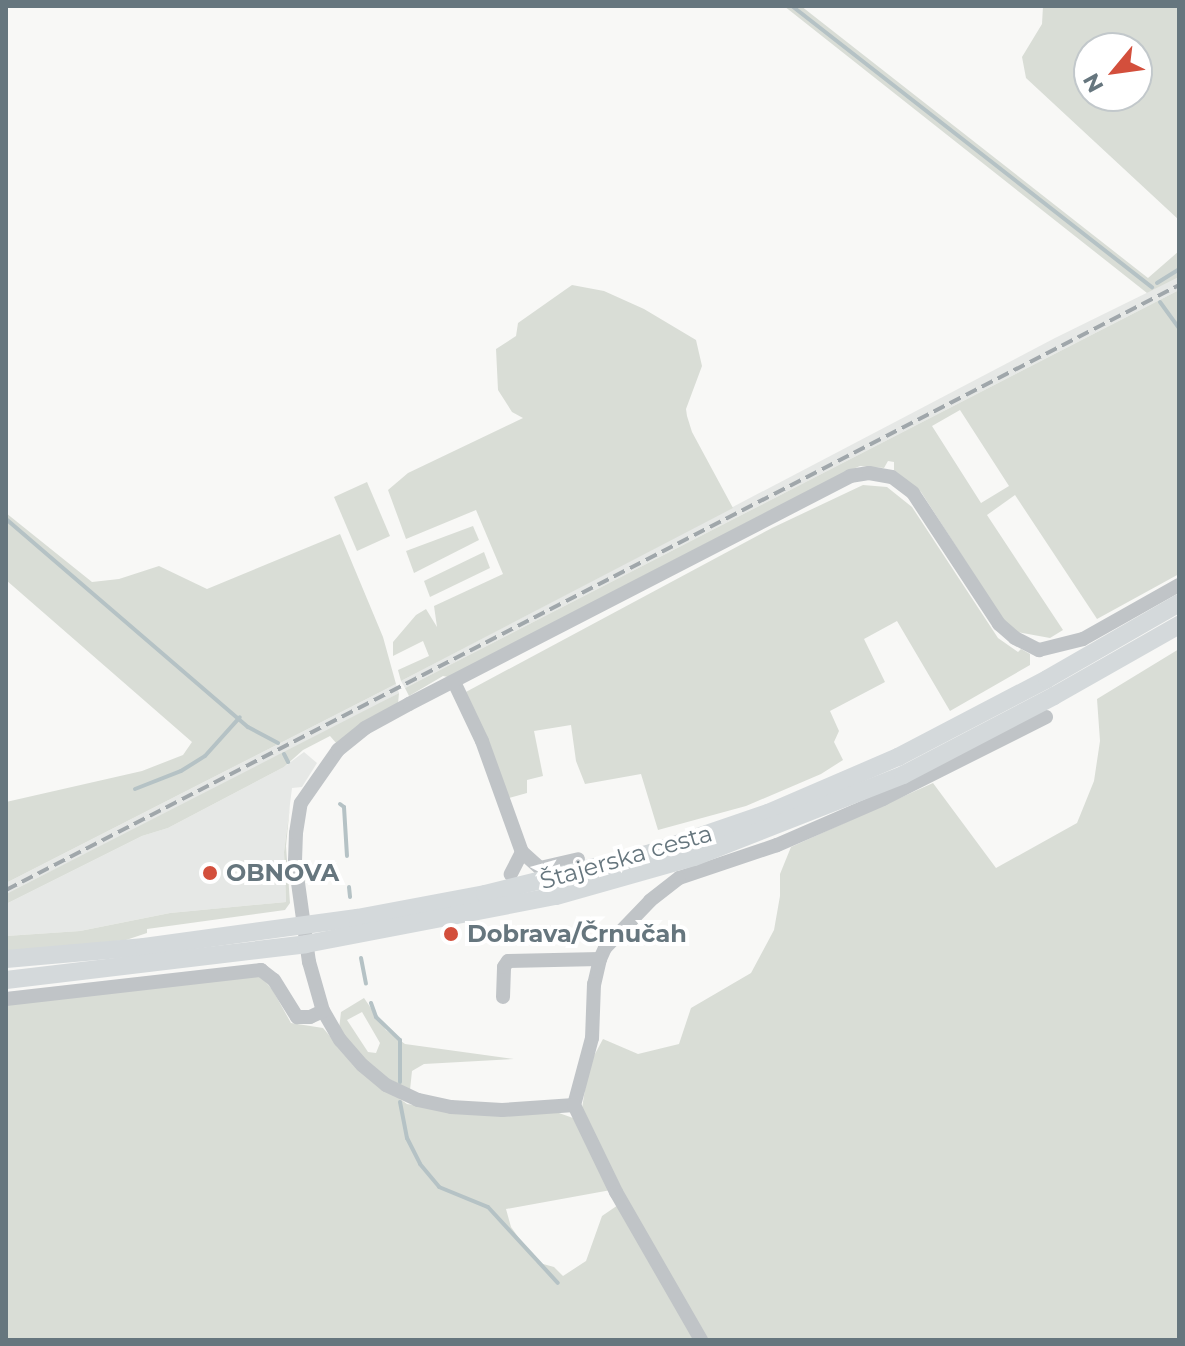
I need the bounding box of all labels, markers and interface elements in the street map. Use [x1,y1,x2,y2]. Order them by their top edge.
north arrow [1073,32,1153,112]
text: N [1077,69,1109,97]
street label: Štajerska cesta [536,819,716,895]
place label: OBNOVA [226,859,339,887]
marker: OBNOVA [201,864,219,882]
place label: Dobrava/Črnučah [467,920,687,948]
marker: Dobrava/Črnučah [442,925,460,943]

